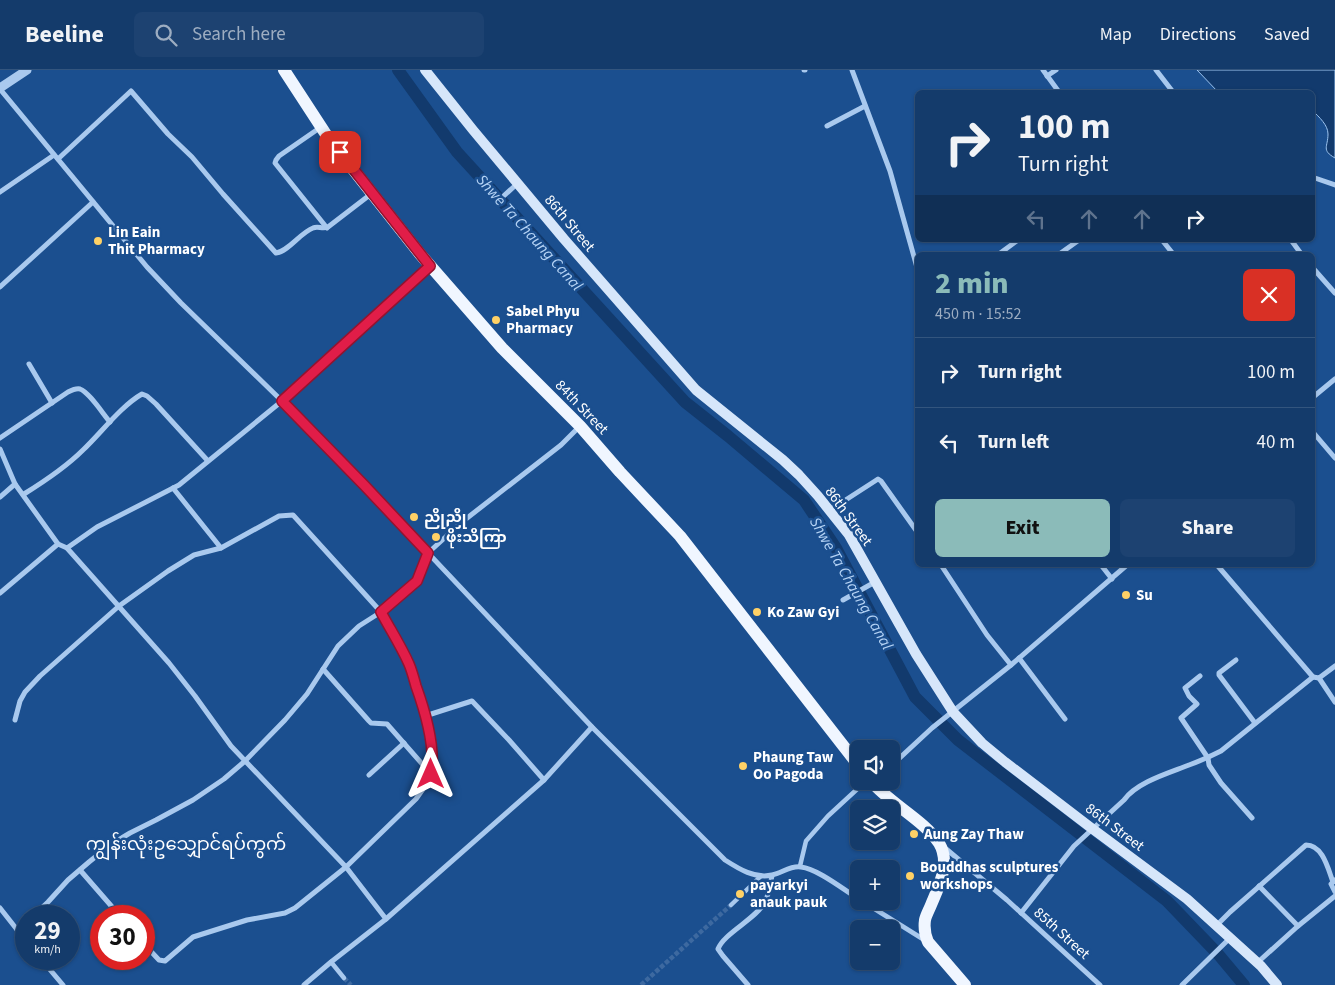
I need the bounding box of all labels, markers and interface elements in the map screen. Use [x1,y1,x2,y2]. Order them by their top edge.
search box [134,12,484,57]
text: Beeline [25,17,104,52]
icon: search [152,21,180,49]
text: Search here [192,21,286,48]
text: Map [1100,22,1132,47]
text: Directions [1160,22,1236,47]
text: Saved [1264,22,1310,47]
text: 100 m [1018,102,1110,152]
icon: right [935,110,1000,175]
pin [319,131,361,173]
icon: arrive [326,138,354,166]
text: Turn right [1018,148,1108,180]
water label: Shwe Ta Chaung Canal [471,170,588,296]
street label: 86th Street [539,190,600,256]
icon: left [1022,205,1050,233]
icon: ahead [1075,205,1103,233]
icon: ahead [1128,205,1156,233]
icon: right [1181,205,1209,233]
place label: Lin Eain Thit Pharmacy [108,222,205,260]
marker: Lin Eain Thit Pharmacy [92,235,104,247]
text: 2 min [935,262,1009,305]
button: close [1243,269,1295,321]
place label: Sabel Phyu Pharmacy [506,301,580,339]
text: 450 m · 15:52 [935,303,1022,325]
marker: Sabel Phyu Pharmacy [490,314,502,326]
icon: right [935,359,963,387]
text: Turn right [978,359,1062,386]
text: 100 m [1247,359,1295,386]
street label: 84th Street [550,375,613,439]
icon: left [935,429,963,457]
text: Turn left [978,429,1049,456]
text: 40 m [1257,429,1295,456]
street label: 86th Street [820,482,877,550]
button: Exit [935,499,1110,557]
button: Share [1120,499,1295,557]
place label: ညိုညို [424,507,468,529]
marker: ညိုညို [408,511,420,523]
water label: Shwe Ta Chaung Canal [804,513,898,654]
place label: ဖိုးသိကြာ [446,527,507,549]
marker: ဖိုးသိကြာ [430,531,442,543]
place label: Su [1136,585,1153,606]
marker: Su [1120,589,1132,601]
place label: Ko Zaw Gyi [767,602,839,623]
marker: Ko Zaw Gyi [751,606,763,618]
map controls [850,740,900,970]
button: sound [850,740,900,790]
position arrow [404,747,456,799]
place label: Phaung Taw Oo Pagoda [753,747,834,785]
marker: Phaung Taw Oo Pagoda [737,760,749,772]
street label: 86th Street [1081,798,1148,856]
button: layers [850,800,900,850]
place label: Aung Zay Thaw [923,824,1024,845]
marker: Aung Zay Thaw [908,828,920,840]
district label: ကျွန်းလုံးဥသျှောင်ရပ်ကွက် [86,831,286,861]
place label: Bouddhas sculptures workshops [920,857,1059,895]
button: + [850,860,900,910]
marker: Bouddhas sculptures workshops [904,870,916,882]
place label: payarkyi anauk pauk [750,875,828,913]
marker: payarkyi anauk pauk [734,888,746,900]
street label: 85th Street [1029,903,1094,964]
speed limit sign: 30 [90,905,155,970]
text: 29 [34,913,61,949]
button: − [850,920,900,970]
text: km/h [34,941,61,958]

